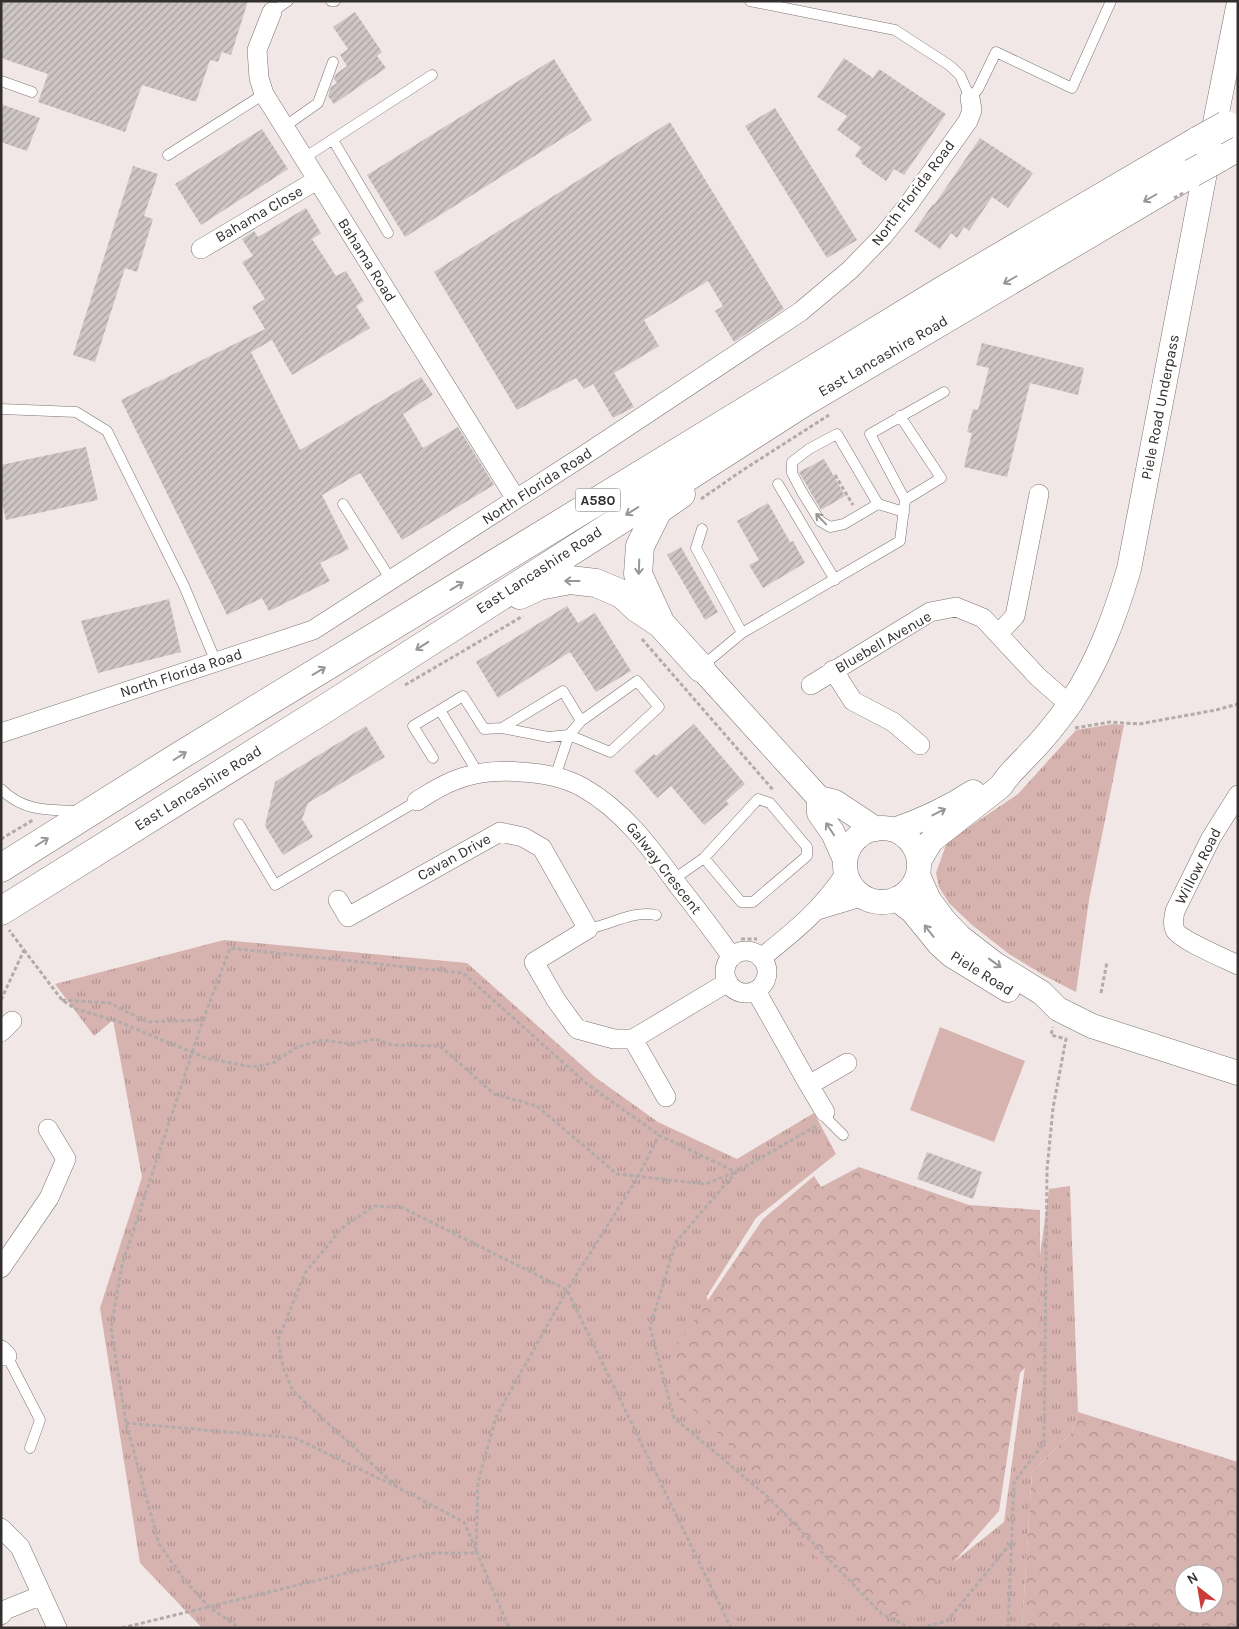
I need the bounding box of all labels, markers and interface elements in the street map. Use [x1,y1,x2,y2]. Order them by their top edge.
street label: North Florida Road [867,137,959,249]
street label: Bahama Close [212,182,306,246]
one-way arrow [1144,194,1158,204]
street label: Bahama Road [334,215,400,305]
one-way arrow [1004,276,1018,286]
street label: East Lancashire Road [815,312,951,400]
street label: Piele Road Underpass [1137,333,1183,481]
street label: North Florida Road [479,444,595,528]
road number: A580 [576,488,620,512]
one-way arrow [626,506,640,516]
one-way arrow [815,513,827,525]
street label: East Lancashire Road [473,522,605,618]
one-way arrow [634,558,644,575]
one-way arrow [565,576,581,586]
one-way arrow [450,581,464,591]
street label: Bluebell Avenue [832,607,934,677]
one-way arrow [416,641,430,651]
street label: North Florida Road [118,645,244,701]
one-way arrow [311,665,325,675]
street label: East Lancashire Road [131,741,265,835]
one-way arrow [173,750,187,761]
one-way arrow [932,806,947,816]
street label: Galway Crescent [622,818,706,918]
one-way arrow [824,823,834,837]
street label: Willow Road [1171,825,1225,907]
street label: Cavan Drive [414,830,494,884]
one-way arrow [35,837,49,847]
one-way arrow [923,925,934,938]
street label: Piele Road [947,947,1017,999]
one-way arrow [987,958,1001,968]
north arrow [1174,1564,1224,1614]
text: N [1184,1568,1201,1588]

